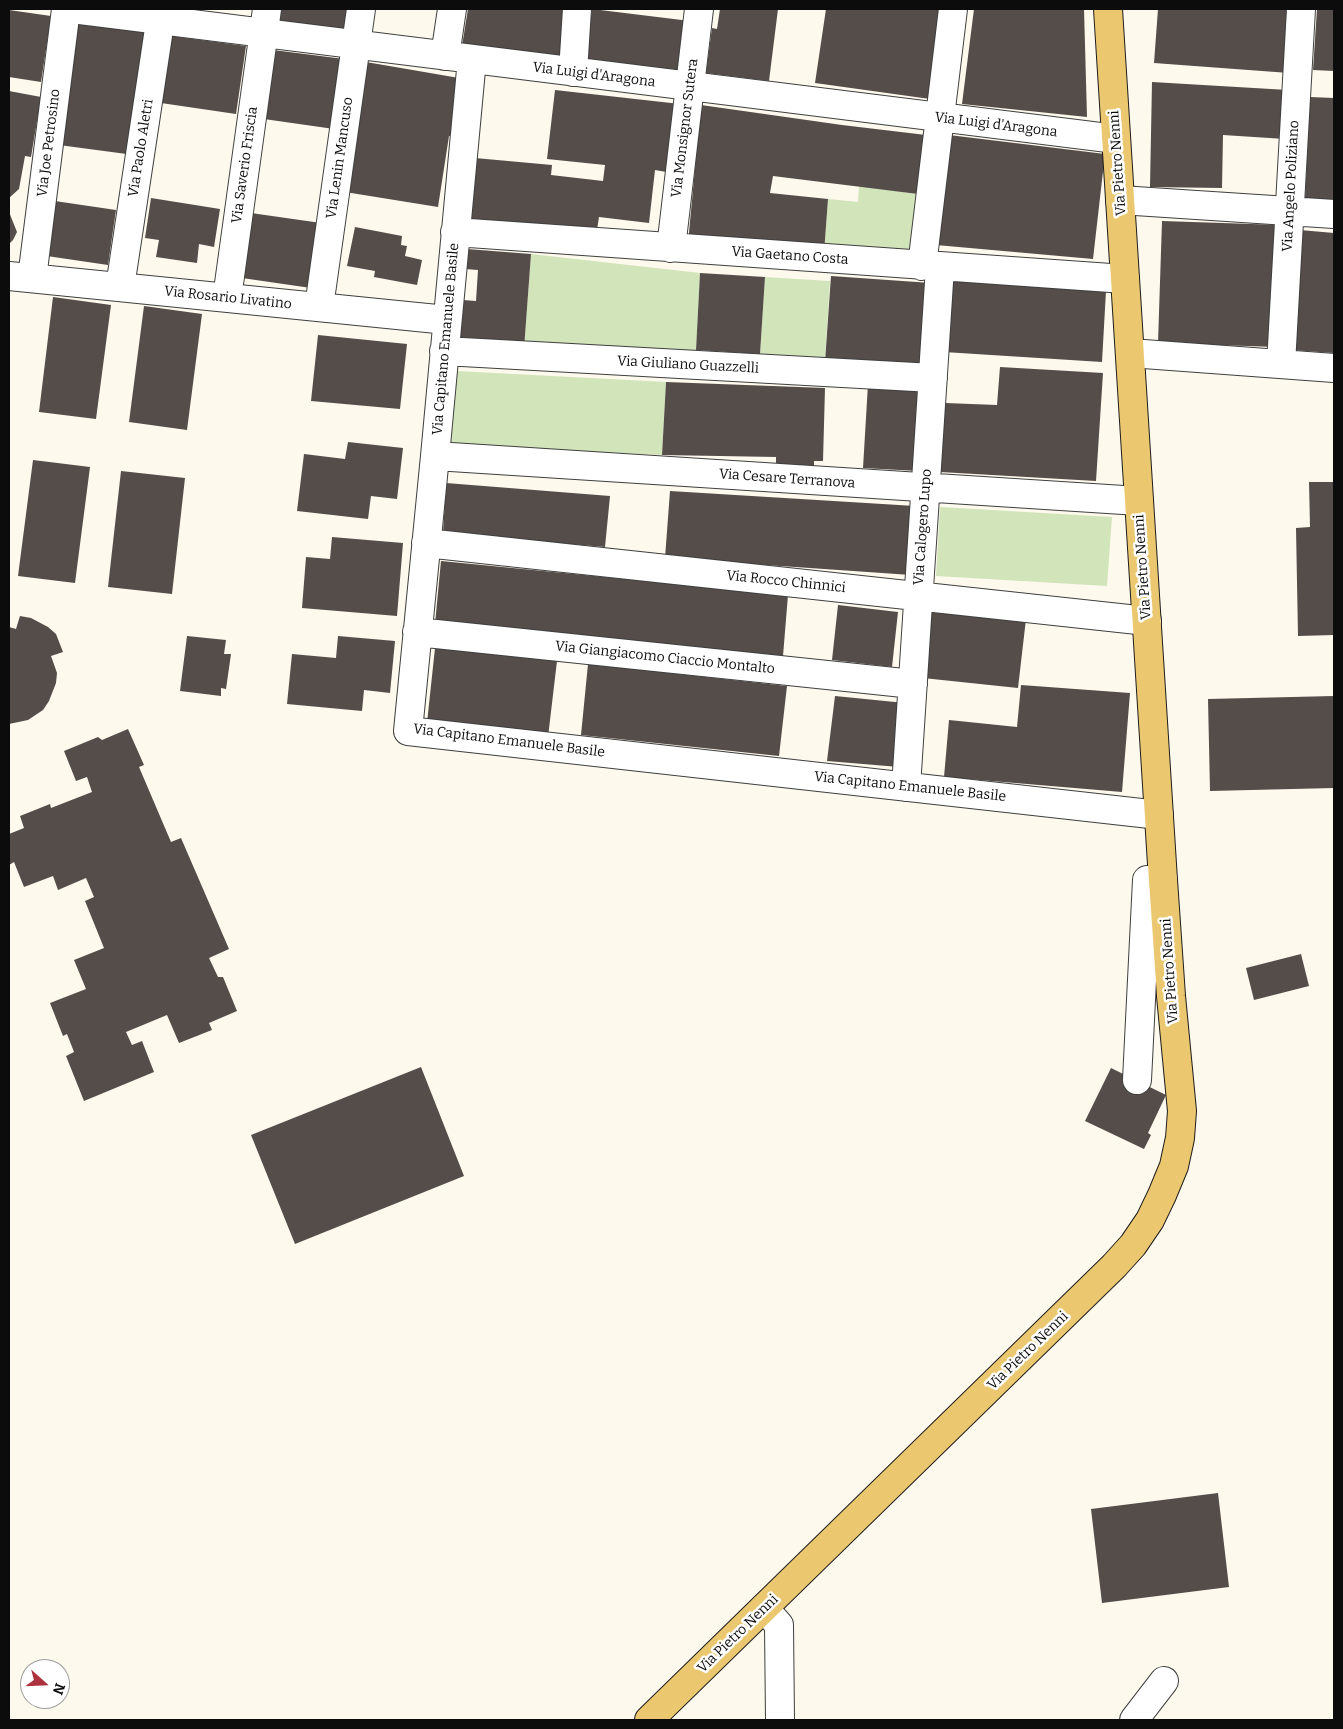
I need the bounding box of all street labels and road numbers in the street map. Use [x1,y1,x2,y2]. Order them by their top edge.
street label: Via Monsignor Sutera [668,58,702,198]
street label: Via Luigi d'Aragona [532,59,656,91]
street label: Via Joe Petrosino [34,88,64,198]
street label: Via Lenin Mancuso [323,96,357,220]
street label: Via Paolo Aletri [125,98,157,198]
street label: Via Saverio Friscia [228,105,262,225]
street label: Via Luigi d'Aragona [934,109,1058,141]
street label: Via Pietro Nenni [1106,110,1130,216]
street label: Via Angelo Poliziano [1279,120,1303,252]
street label: Via Capitano Emanuele Basile [429,242,463,436]
street label: Via Gaetano Costa [731,244,849,268]
street label: Via Rosario Livatino [163,283,293,313]
street label: Via Giuliano Guazzelli [617,353,759,377]
street label: Via Cesare Terranova [718,466,856,492]
street label: Via Calogero Lupo [911,468,935,586]
street label: Via Pietro Nenni [1131,514,1155,620]
street label: Via Rocco Chinnici [726,567,846,597]
street label: Via Giangiacomo Ciaccio Montalto [554,638,776,678]
street label: Via Capitano Emanuele Basile [412,721,606,761]
street label: Via Capitano Emanuele Basile [813,769,1007,805]
street label: Via Pietro Nenni [1158,918,1182,1024]
street label: Via Pietro Nenni [984,1308,1072,1394]
street label: Via Pietro Nenni [694,1591,782,1677]

